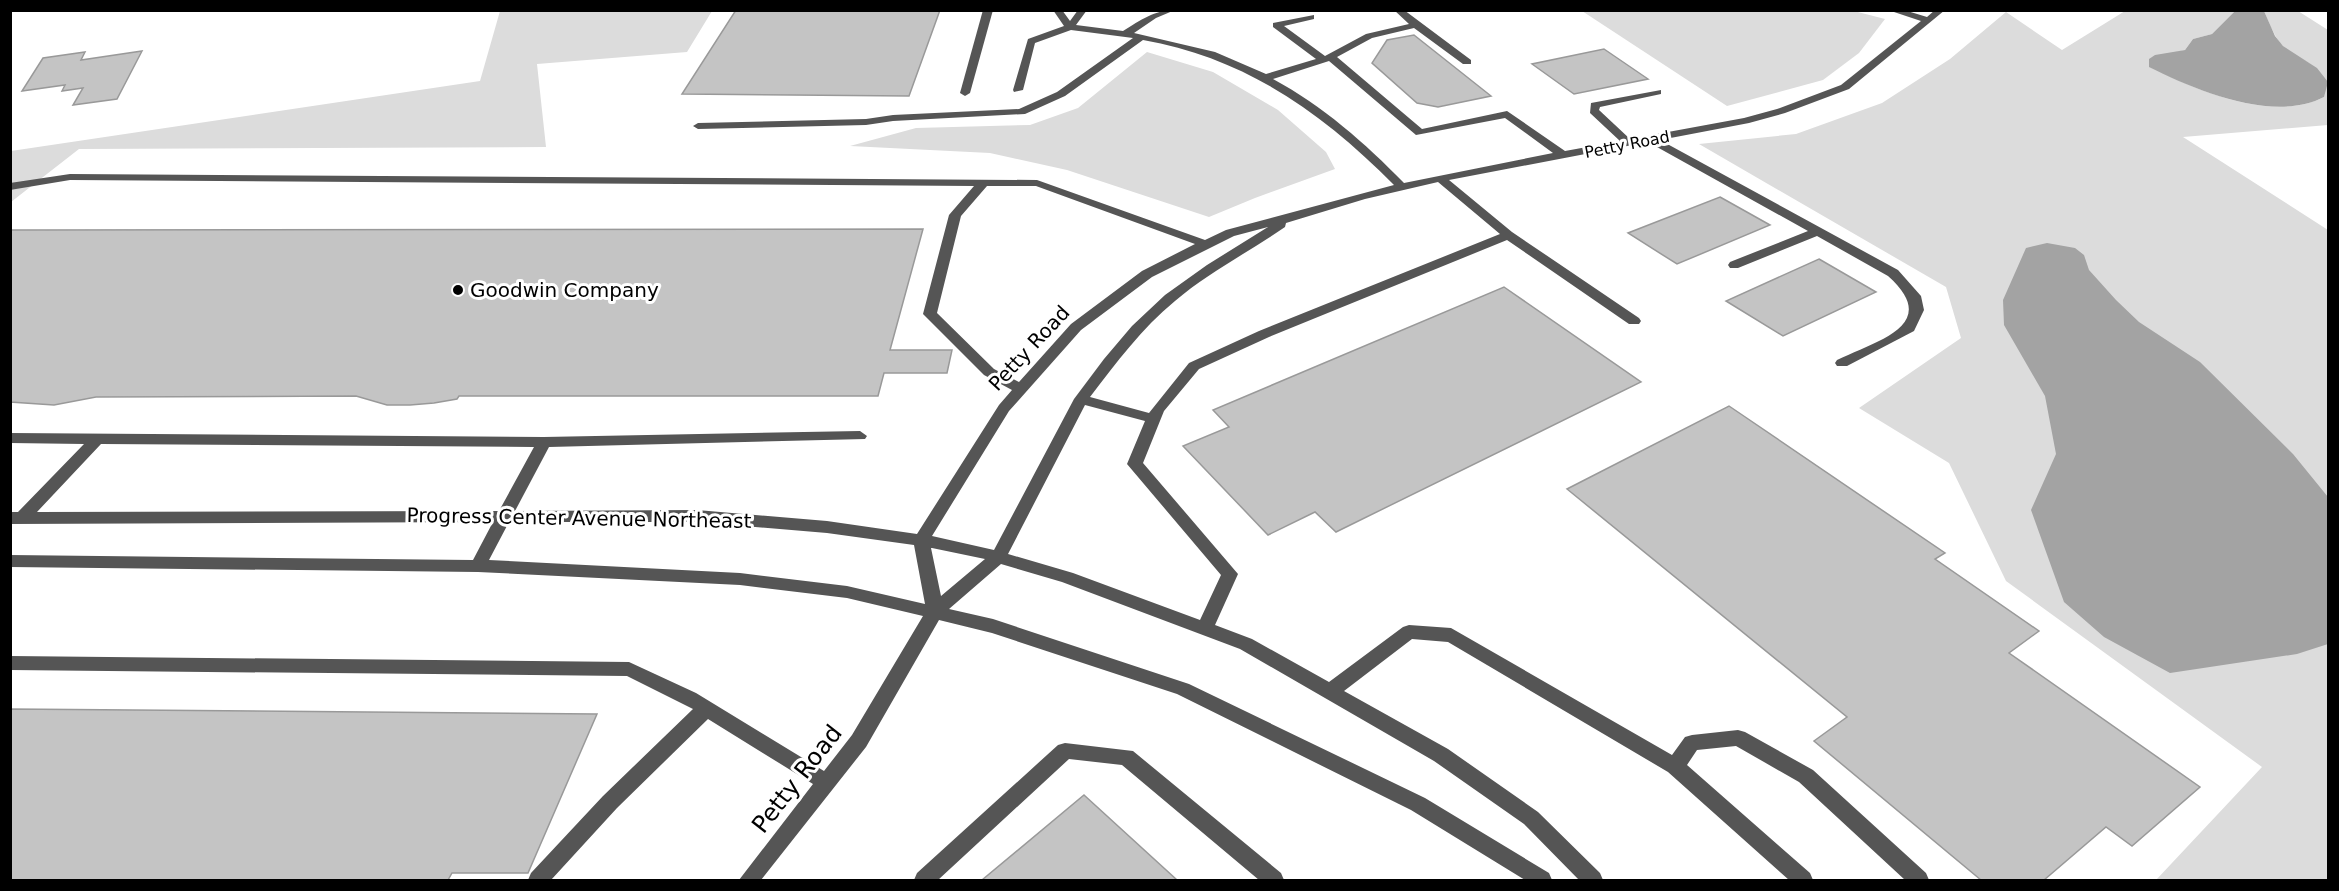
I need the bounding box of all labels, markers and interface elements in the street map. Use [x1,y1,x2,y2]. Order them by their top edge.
street label: Petty Road [1583,127,1671,162]
place label: Goodwin Company [470,278,659,302]
marker: Goodwin Company [451,283,465,297]
street label: Petty Road [983,300,1075,396]
street label: Progress Center Avenue Northeast [406,503,752,533]
street label: Petty Road [746,719,848,839]

